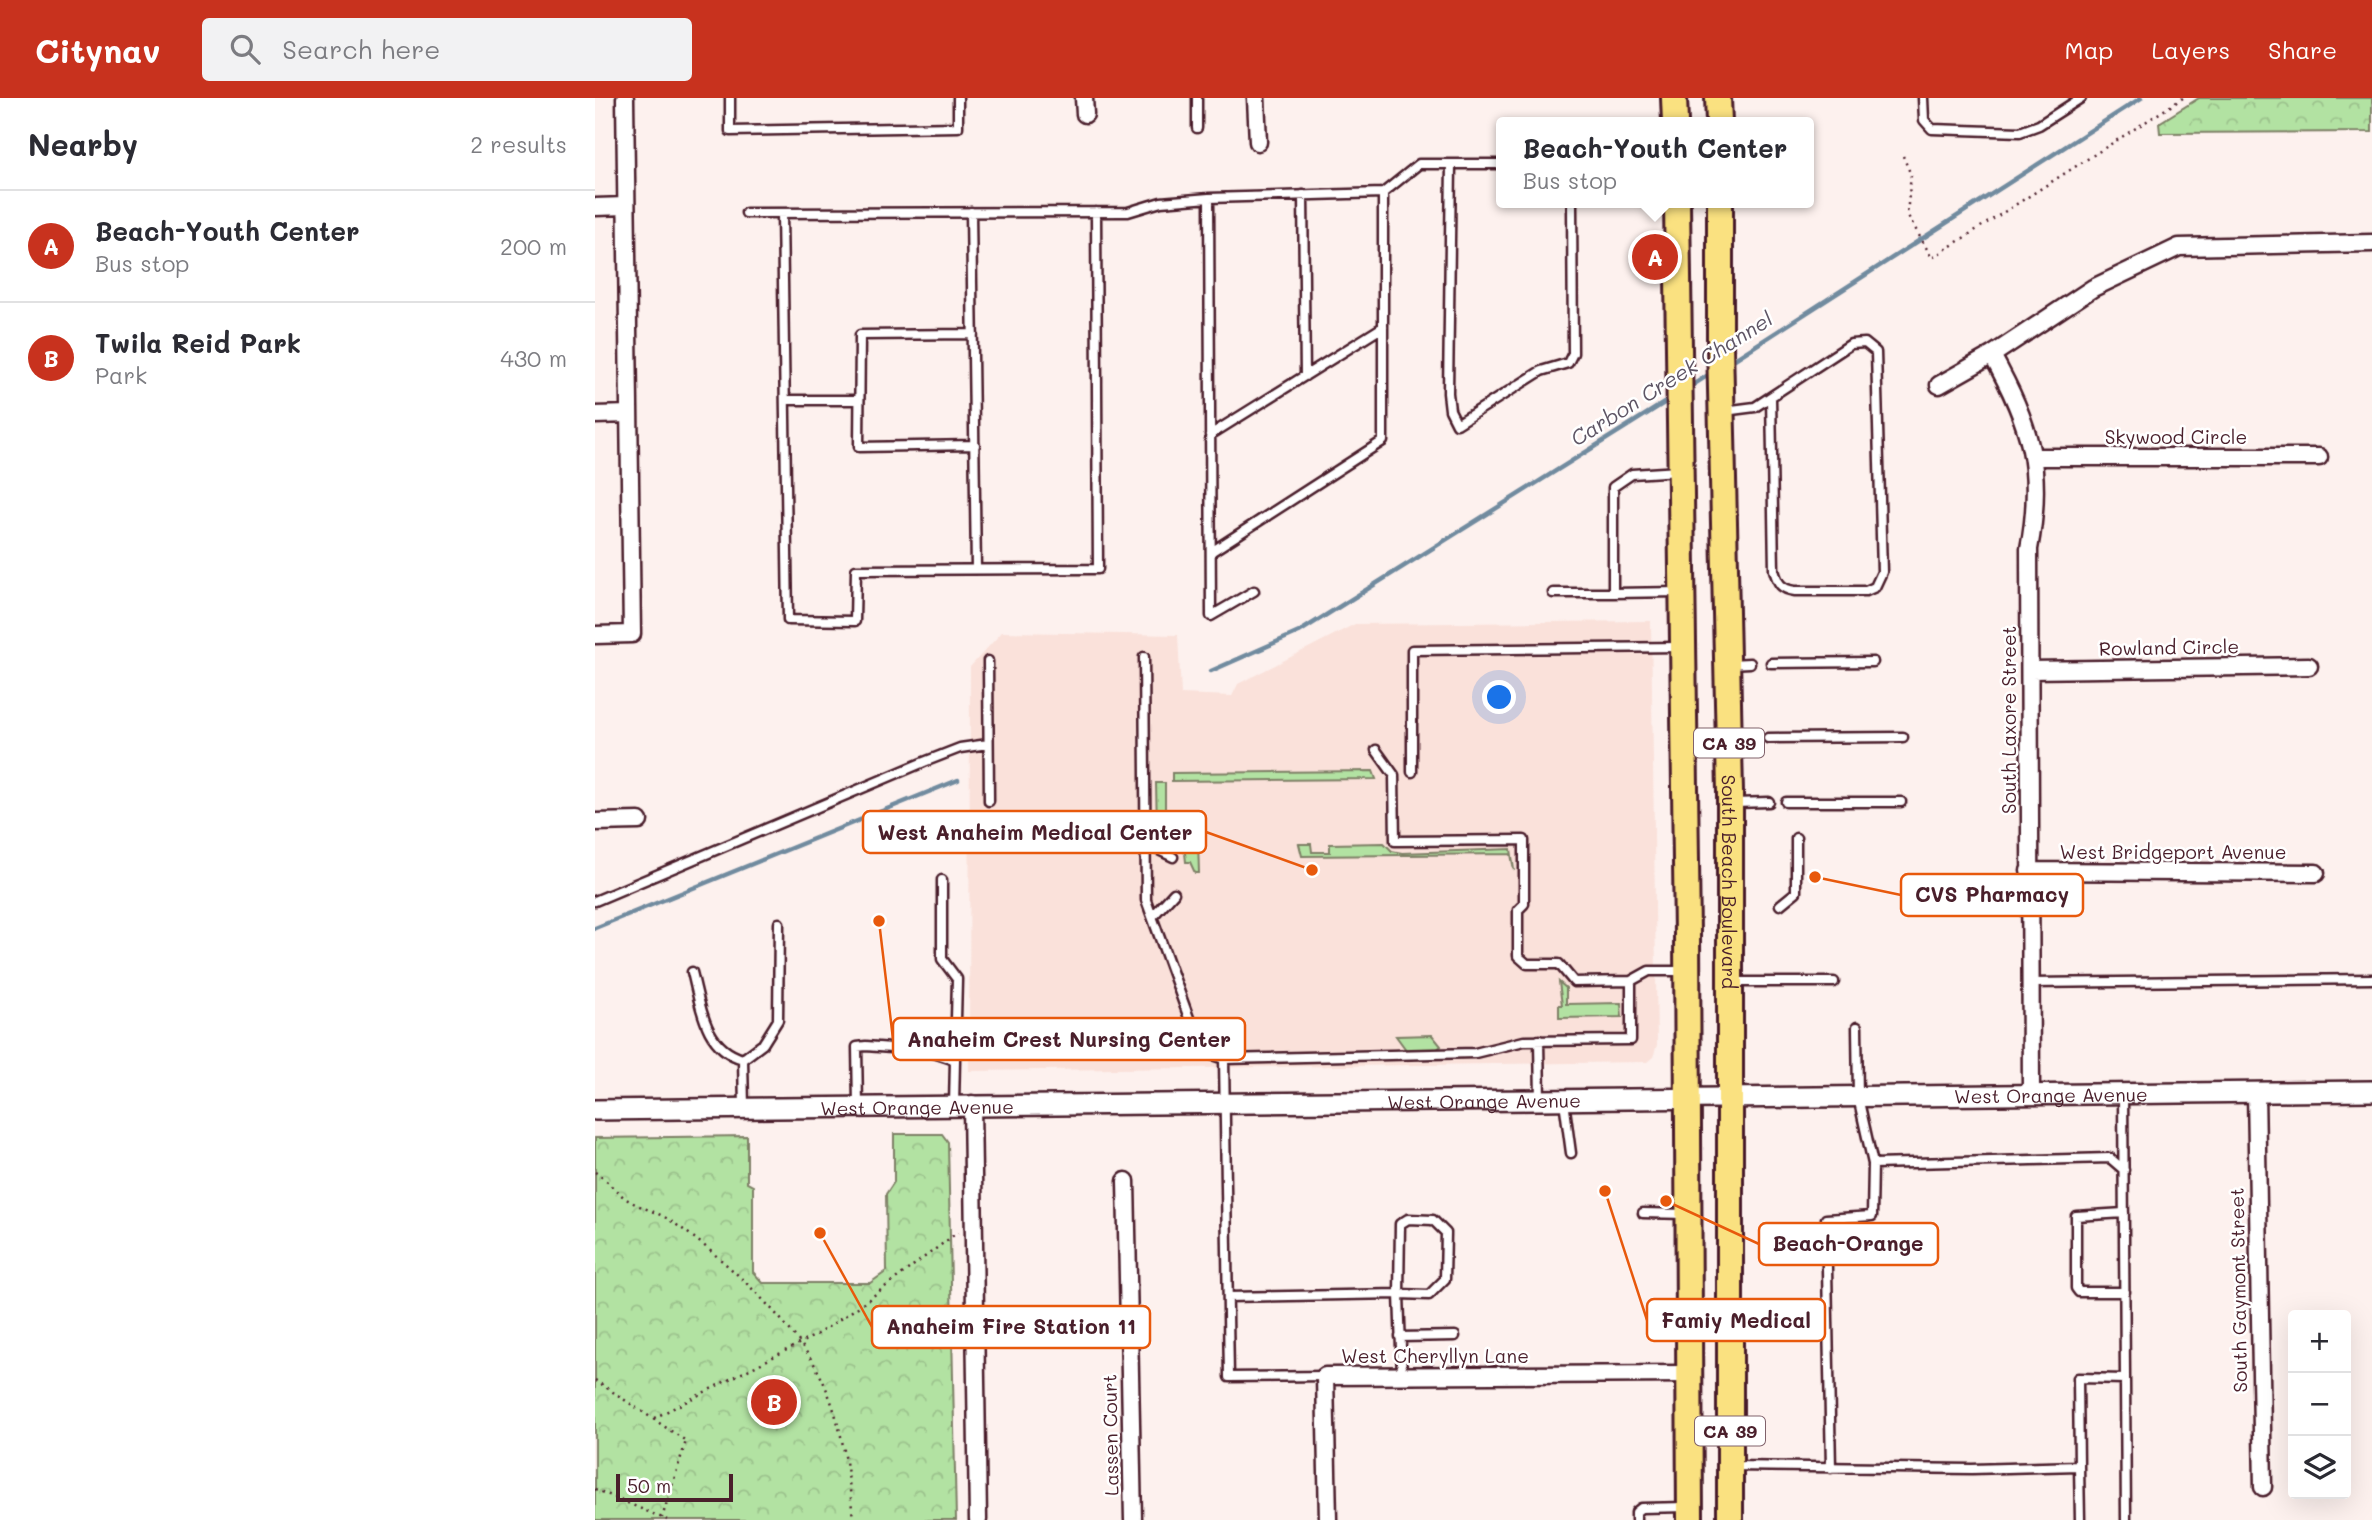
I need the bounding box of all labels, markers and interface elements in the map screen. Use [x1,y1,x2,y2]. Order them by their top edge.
search box [202,18,692,81]
text: Citynav [35,28,160,71]
icon: search [226,30,264,68]
text: Search here [282,32,440,66]
text: Map [2065,34,2113,65]
text: Layers [2151,34,2230,65]
text: Share [2268,34,2337,65]
popup [1496,117,1814,208]
text: Nearby [28,124,138,164]
text: 2 results [470,129,567,159]
text: Beach-Youth Center [1523,131,1787,165]
text: Bus stop [1523,165,1617,195]
text: Beach-Youth Center [95,214,360,248]
text: A [43,231,59,261]
text: 200 m [500,231,567,261]
pin: A [1632,231,1678,283]
text: Bus stop [95,248,190,278]
water label: Carbon Creek Channel [1565,304,1778,451]
text: Twila Reid Park [95,326,301,360]
text: B [43,343,59,373]
text: 430 m [500,343,567,373]
text: Park [95,360,147,390]
street label: Skywood Circle [2105,424,2247,449]
street label: South Laxore Street [1996,626,2021,814]
street label: Rowland Circle [2099,633,2239,661]
your location [1482,680,1516,714]
road number: CA 39 [1694,728,1764,758]
street label: South Beach Boulevard [1717,774,1743,989]
callout: West Anaheim Medical Center [863,811,1206,853]
text: West Anaheim Medical Center [877,818,1193,845]
street label: West Bridgeport Avenue [2060,839,2286,864]
callout: CVS Pharmacy [1901,874,2083,916]
text: CVS Pharmacy [1915,880,2069,908]
callout: Anaheim Crest Nursing Center [893,1018,1245,1060]
text: Anaheim Crest Nursing Center [907,1025,1231,1052]
street label: West Orange Avenue [1954,1081,2148,1108]
street label: West Orange Avenue [1387,1087,1581,1114]
street label: West Orange Avenue [820,1093,1014,1120]
street label: South Gaymont Street [2224,1187,2252,1393]
callout: Beach-Orange [1759,1223,1938,1265]
text: Beach-Orange [1772,1229,1924,1256]
callout: Famiy Medical [1647,1299,1825,1341]
callout: Anaheim Fire Station 11 [872,1306,1150,1348]
text: Famiy Medical [1661,1306,1811,1334]
map controls [2288,1310,2351,1499]
button: + [2288,1310,2351,1373]
text: Anaheim Fire Station 11 [886,1312,1136,1339]
street label: West Cheryllyn Lane [1341,1343,1529,1368]
button: − [2288,1373,2351,1436]
street label: Lassen Court [1096,1374,1124,1496]
pin: B [751,1376,797,1428]
road number: CA 39 [1695,1416,1765,1446]
button: layers [2288,1436,2351,1499]
scale bar [616,1471,733,1503]
text: 50 m [627,1473,671,1498]

